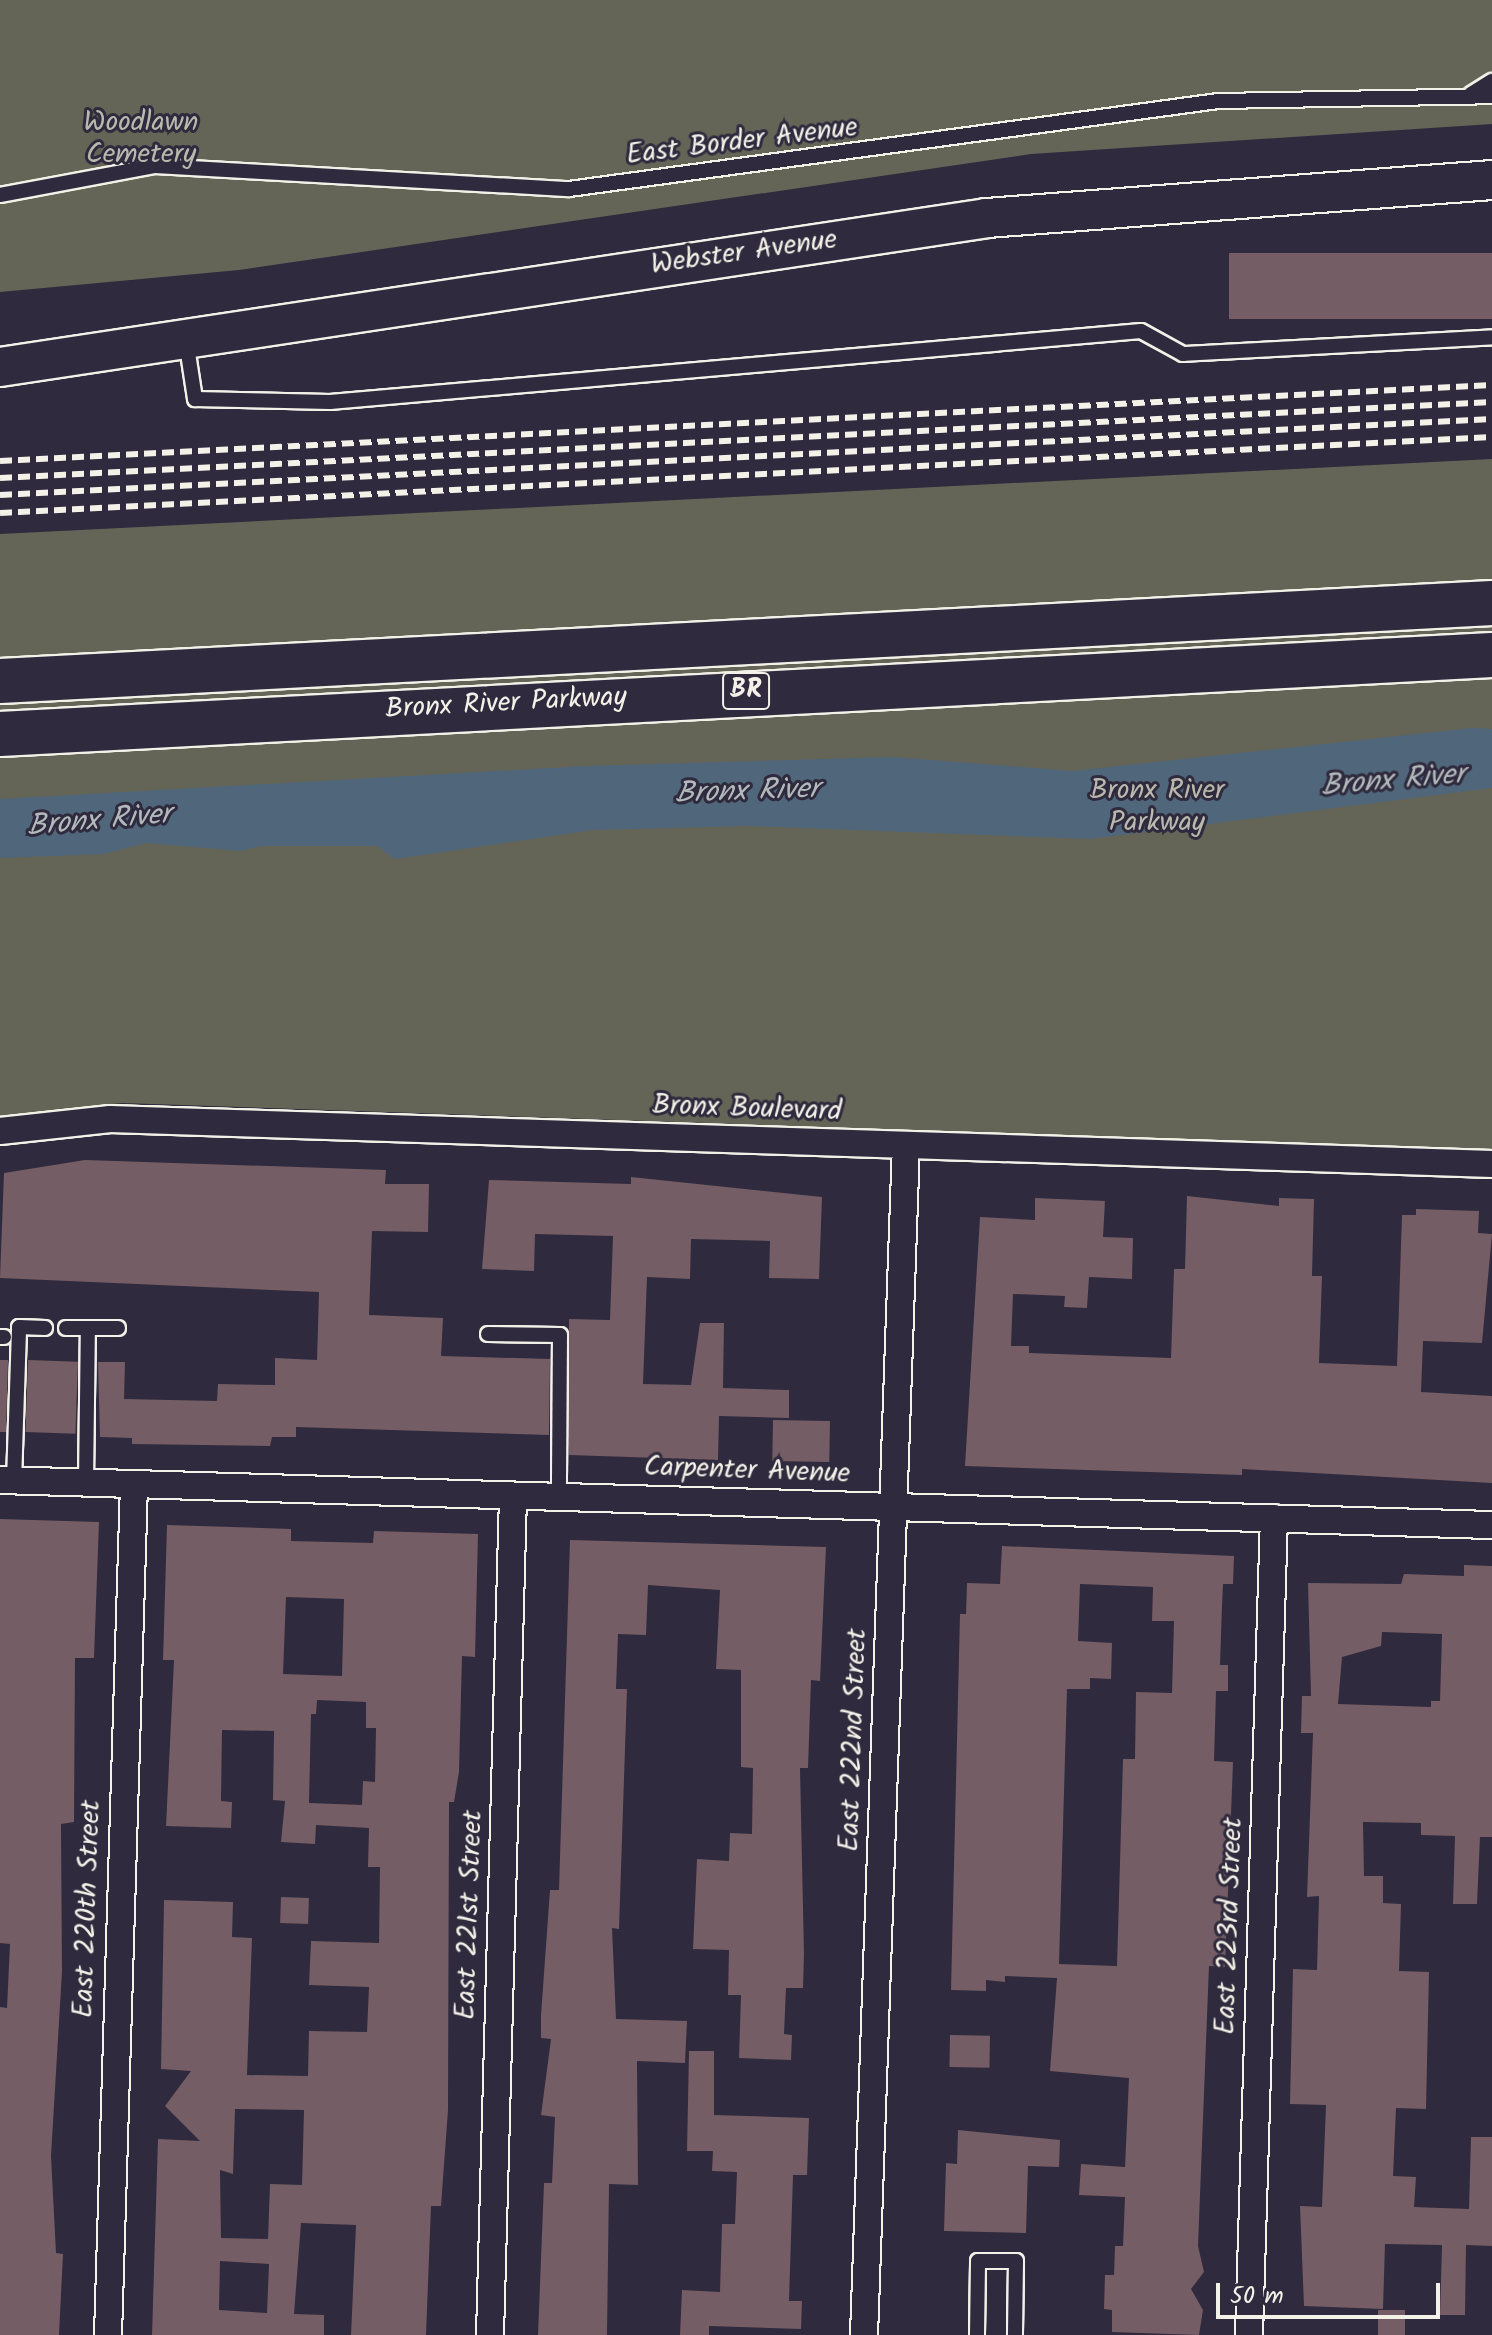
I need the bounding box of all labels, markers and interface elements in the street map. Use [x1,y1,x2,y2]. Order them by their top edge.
park label: Woodlawn Cemetery [84,106,198,172]
street label: East Border Avenue [624,111,860,173]
street label: Webster Avenue [649,223,839,283]
road number: BR [722,669,770,713]
street label: Bronx River Parkway [384,681,628,727]
water label: Bronx River [1320,757,1466,805]
water label: Bronx River [674,771,820,813]
park label: Bronx River Parkway [1090,774,1224,840]
water label: Bronx River [26,797,172,845]
street label: Bronx Boulevard [652,1089,842,1129]
street label: Carpenter Avenue [643,1451,851,1491]
street label: East 222nd Street [833,1628,875,1852]
street label: East 220th Street [67,1799,109,2019]
street label: East 221st Street [450,1810,490,2020]
street label: East 223rd Street [1209,1817,1251,2035]
scale bar [1220,2267,1444,2317]
text: 50 m [1230,2277,1284,2316]

